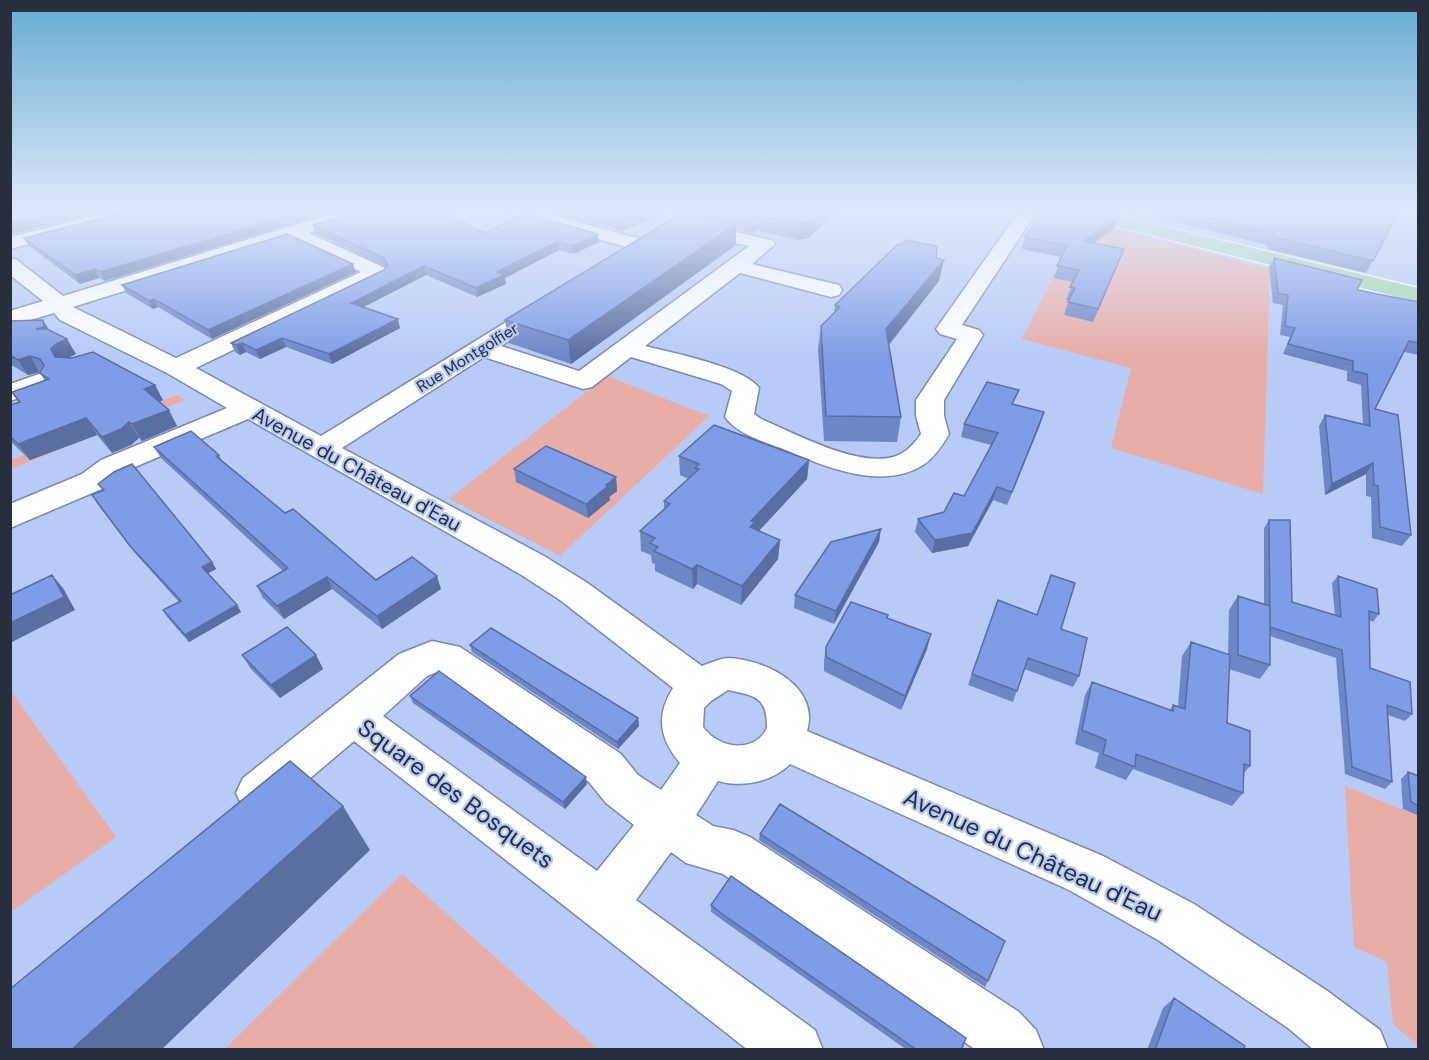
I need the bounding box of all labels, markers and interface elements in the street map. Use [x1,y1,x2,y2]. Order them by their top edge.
street label: Rue Montgolfier [412,318,522,397]
street label: Avenue du Château d'Eau [248,401,466,537]
street label: Square des Bosquets [352,712,561,875]
street label: Avenue du Château d'Eau [899,781,1168,928]

